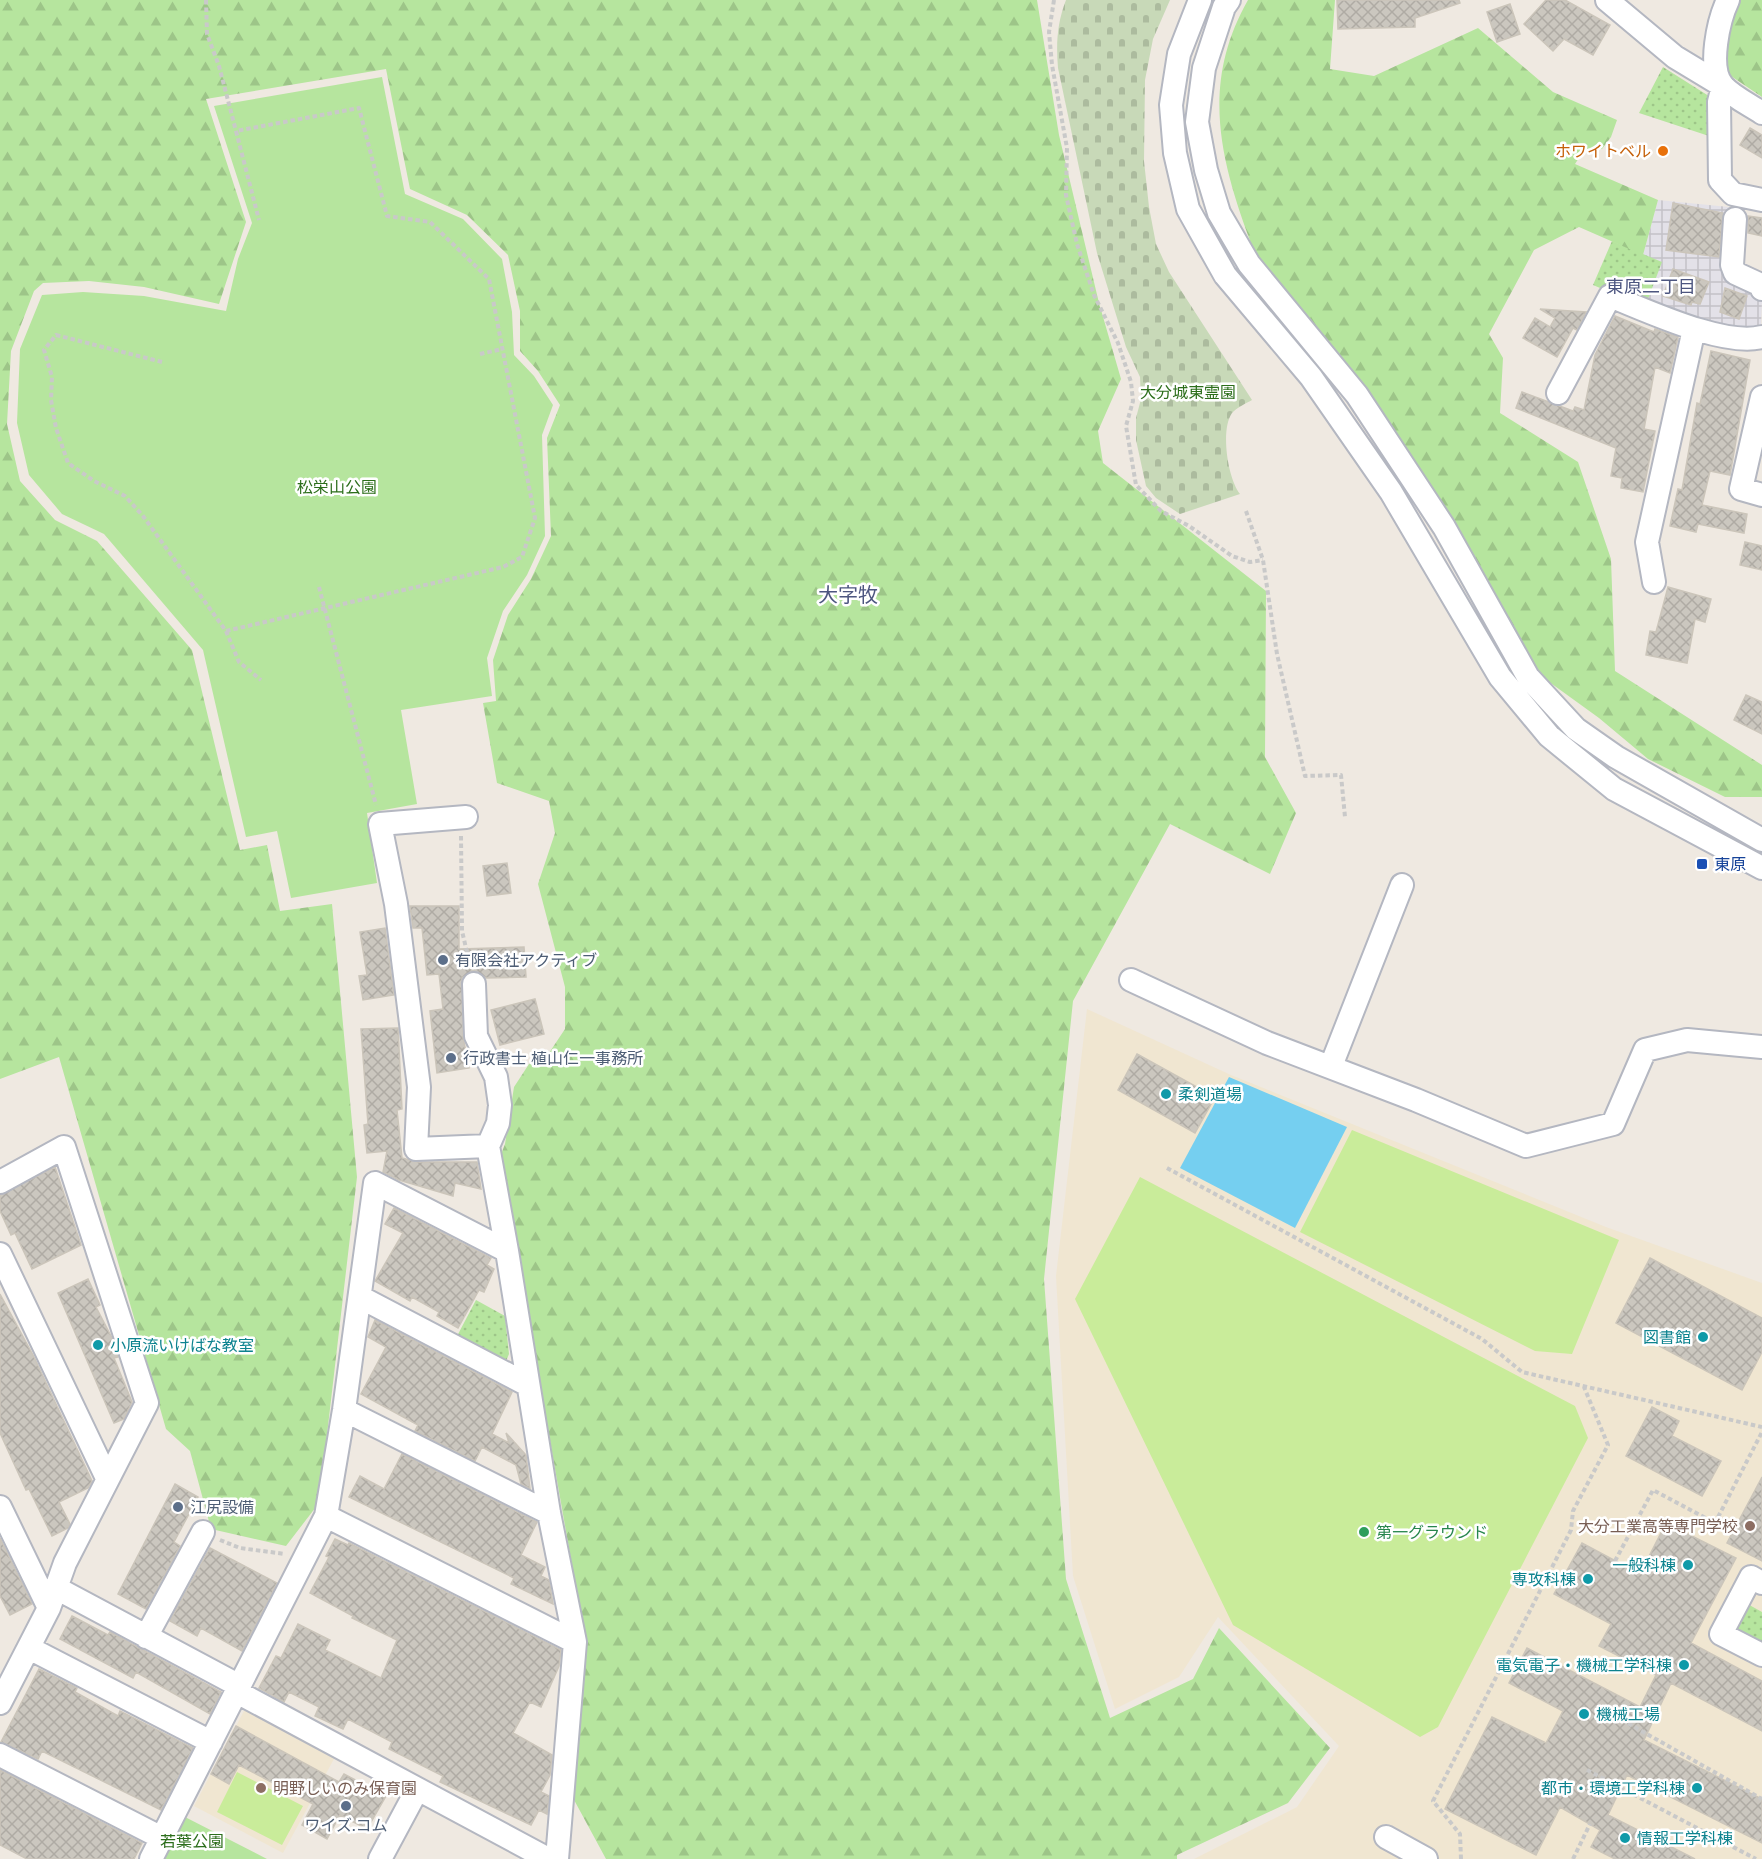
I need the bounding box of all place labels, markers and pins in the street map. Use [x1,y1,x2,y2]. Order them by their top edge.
place label: ホワイトベル [1555,142,1651,161]
marker: ホワイトベル [1656,144,1670,158]
place label: 東原 [1714,855,1746,874]
marker: 東原 [1695,857,1709,871]
place label: 有限会社アクティブ [455,951,597,970]
marker: 有限会社アクティブ [436,953,450,967]
place label: 行政書士 植山仁一事務所 [463,1049,643,1068]
marker: 行政書士 植山仁一事務所 [444,1051,458,1065]
place label: 柔剣道場 [1178,1085,1242,1104]
marker: 柔剣道場 [1159,1087,1173,1101]
place label: 図書館 [1643,1328,1691,1347]
marker: 図書館 [1696,1330,1710,1344]
place label: 小原流いけばな教室 [110,1336,254,1355]
marker: 小原流いけばな教室 [91,1338,105,1352]
place label: 江尻設備 [190,1498,254,1517]
marker: 江尻設備 [171,1500,185,1514]
place label: 大分工業高等専門学校 [1578,1517,1738,1536]
marker: 大分工業高等専門学校 [1743,1519,1757,1533]
place label: 第一グラウンド [1376,1523,1488,1542]
marker: 第一グラウンド [1357,1525,1371,1539]
place label: 一般科棟 [1612,1556,1676,1575]
marker: 一般科棟 [1681,1558,1695,1572]
place label: 専攻科棟 [1512,1570,1576,1589]
marker: 専攻科棟 [1581,1572,1595,1586]
place label: 電気電子・機械工学科棟 [1496,1656,1672,1675]
marker: 電気電子・機械工学科棟 [1677,1658,1691,1672]
place label: 機械工場 [1596,1705,1660,1724]
marker: 機械工場 [1577,1707,1591,1721]
place label: 明野しいのみ保育園 [273,1779,417,1798]
place label: 都市・環境工学科棟 [1541,1779,1685,1798]
marker: 明野しいのみ保育園 [254,1781,268,1795]
marker: 都市・環境工学科棟 [1690,1781,1704,1795]
marker: ワイズ.コム [339,1799,353,1813]
place label: ワイズ.コム [304,1816,388,1835]
place label: 情報工学科棟 [1637,1829,1733,1848]
marker: 情報工学科棟 [1618,1831,1632,1845]

